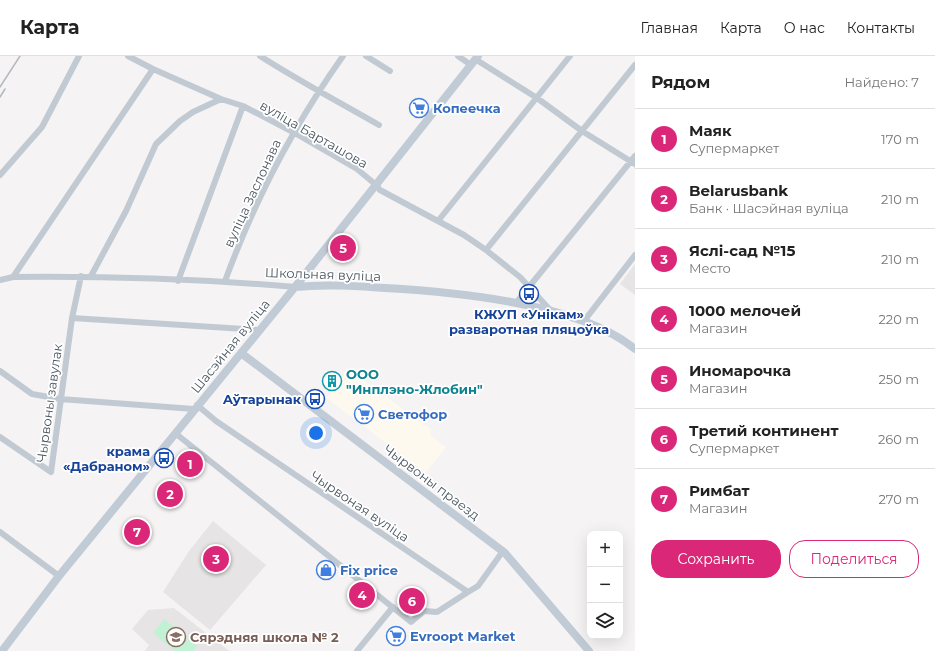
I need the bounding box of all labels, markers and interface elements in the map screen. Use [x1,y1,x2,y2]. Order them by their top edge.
text: Карта [20,16,80,39]
text: Главная [640,19,698,37]
text: Карта [720,19,762,37]
text: О нас [784,19,825,37]
text: Контакты [847,19,915,37]
text: Рядом [651,72,710,92]
text: Найдено: 7 [844,74,919,90]
street label: вуліца Барташова [257,97,371,171]
supermarket icon: Копеечка [408,97,430,119]
place label: Копеечка [433,100,501,116]
text: Маяк [689,121,732,140]
text: 1 [661,131,667,147]
text: 170 m [881,131,919,147]
street label: вуліца Заслонава [220,136,284,250]
text: Супермаркет [689,140,779,156]
text: Belarusbank [689,181,788,200]
text: 2 [660,191,668,207]
text: 210 m [881,191,919,207]
text: Банк · Шасэйная вуліца [689,200,849,216]
pin: 5 [330,233,356,263]
text: Яслі-сад №15 [689,241,795,260]
text: 3 [660,251,668,267]
text: 210 m [881,251,919,267]
text: Место [689,260,731,276]
street label: Школьная вуліца [265,264,381,284]
bus stop icon: КЖУП «Унікам» разваротная пляцоўка [518,283,540,305]
street label: Шасэйная вуліца [187,296,273,396]
text: 1000 мелочей [689,301,801,320]
place label: КЖУП «Унікам» разваротная пляцоўка [449,306,609,337]
text: 4 [660,311,668,327]
text: 220 m [878,311,919,327]
text: Магазин [689,320,748,336]
street label: Чырвоны завулак [33,342,65,463]
text: Иномарочка [689,361,791,380]
place label: ООО "Инплэно-Жлобин" [346,366,483,397]
building icon: ООО "Инплэно-Жлобин" [321,370,343,392]
text: 5 [660,371,668,387]
text: 250 m [878,371,919,387]
text: Магазин [689,380,748,396]
bus stop icon: Аўтарынак [304,388,326,410]
place label: Аўтарынак [223,391,302,407]
supermarket icon: Светофор [353,403,375,425]
place label: Светофор [378,406,447,422]
text: Третий континент [689,421,839,440]
your location [306,423,326,443]
text: 6 [660,431,668,447]
text: 260 m [878,431,919,447]
text: Супермаркет [689,440,779,456]
street label: Чырвоны праезд [381,441,483,523]
place label: крама «Дабраном» [63,443,150,474]
bus stop icon: крама «Дабраном» [153,447,175,469]
pin: 1 [177,449,203,479]
street label: Чырвоная вуліца [308,467,412,545]
pin: 2 [157,479,183,509]
text: Римбат [689,481,750,500]
text: 7 [660,491,668,507]
text: 270 m [878,491,919,507]
text: Магазин [689,500,748,516]
pin: 7 [124,517,150,547]
map controls [587,531,623,639]
button: + [587,531,623,567]
button: Сохранить [651,540,781,578]
button: Поделиться [789,540,919,578]
pin: 3 [203,544,229,574]
shop icon: Fix price [315,559,337,581]
place label: Fix price [340,562,398,578]
button: − [587,567,623,603]
pin: 4 [349,580,375,610]
pin: 6 [399,586,425,616]
button: layers [587,603,623,639]
supermarket icon: Evroopt Market [385,625,407,647]
school or university icon: Сярэдняя школа № 2 [165,626,187,648]
place label: Evroopt Market [410,628,516,644]
place label: Сярэдняя школа № 2 [190,629,339,645]

